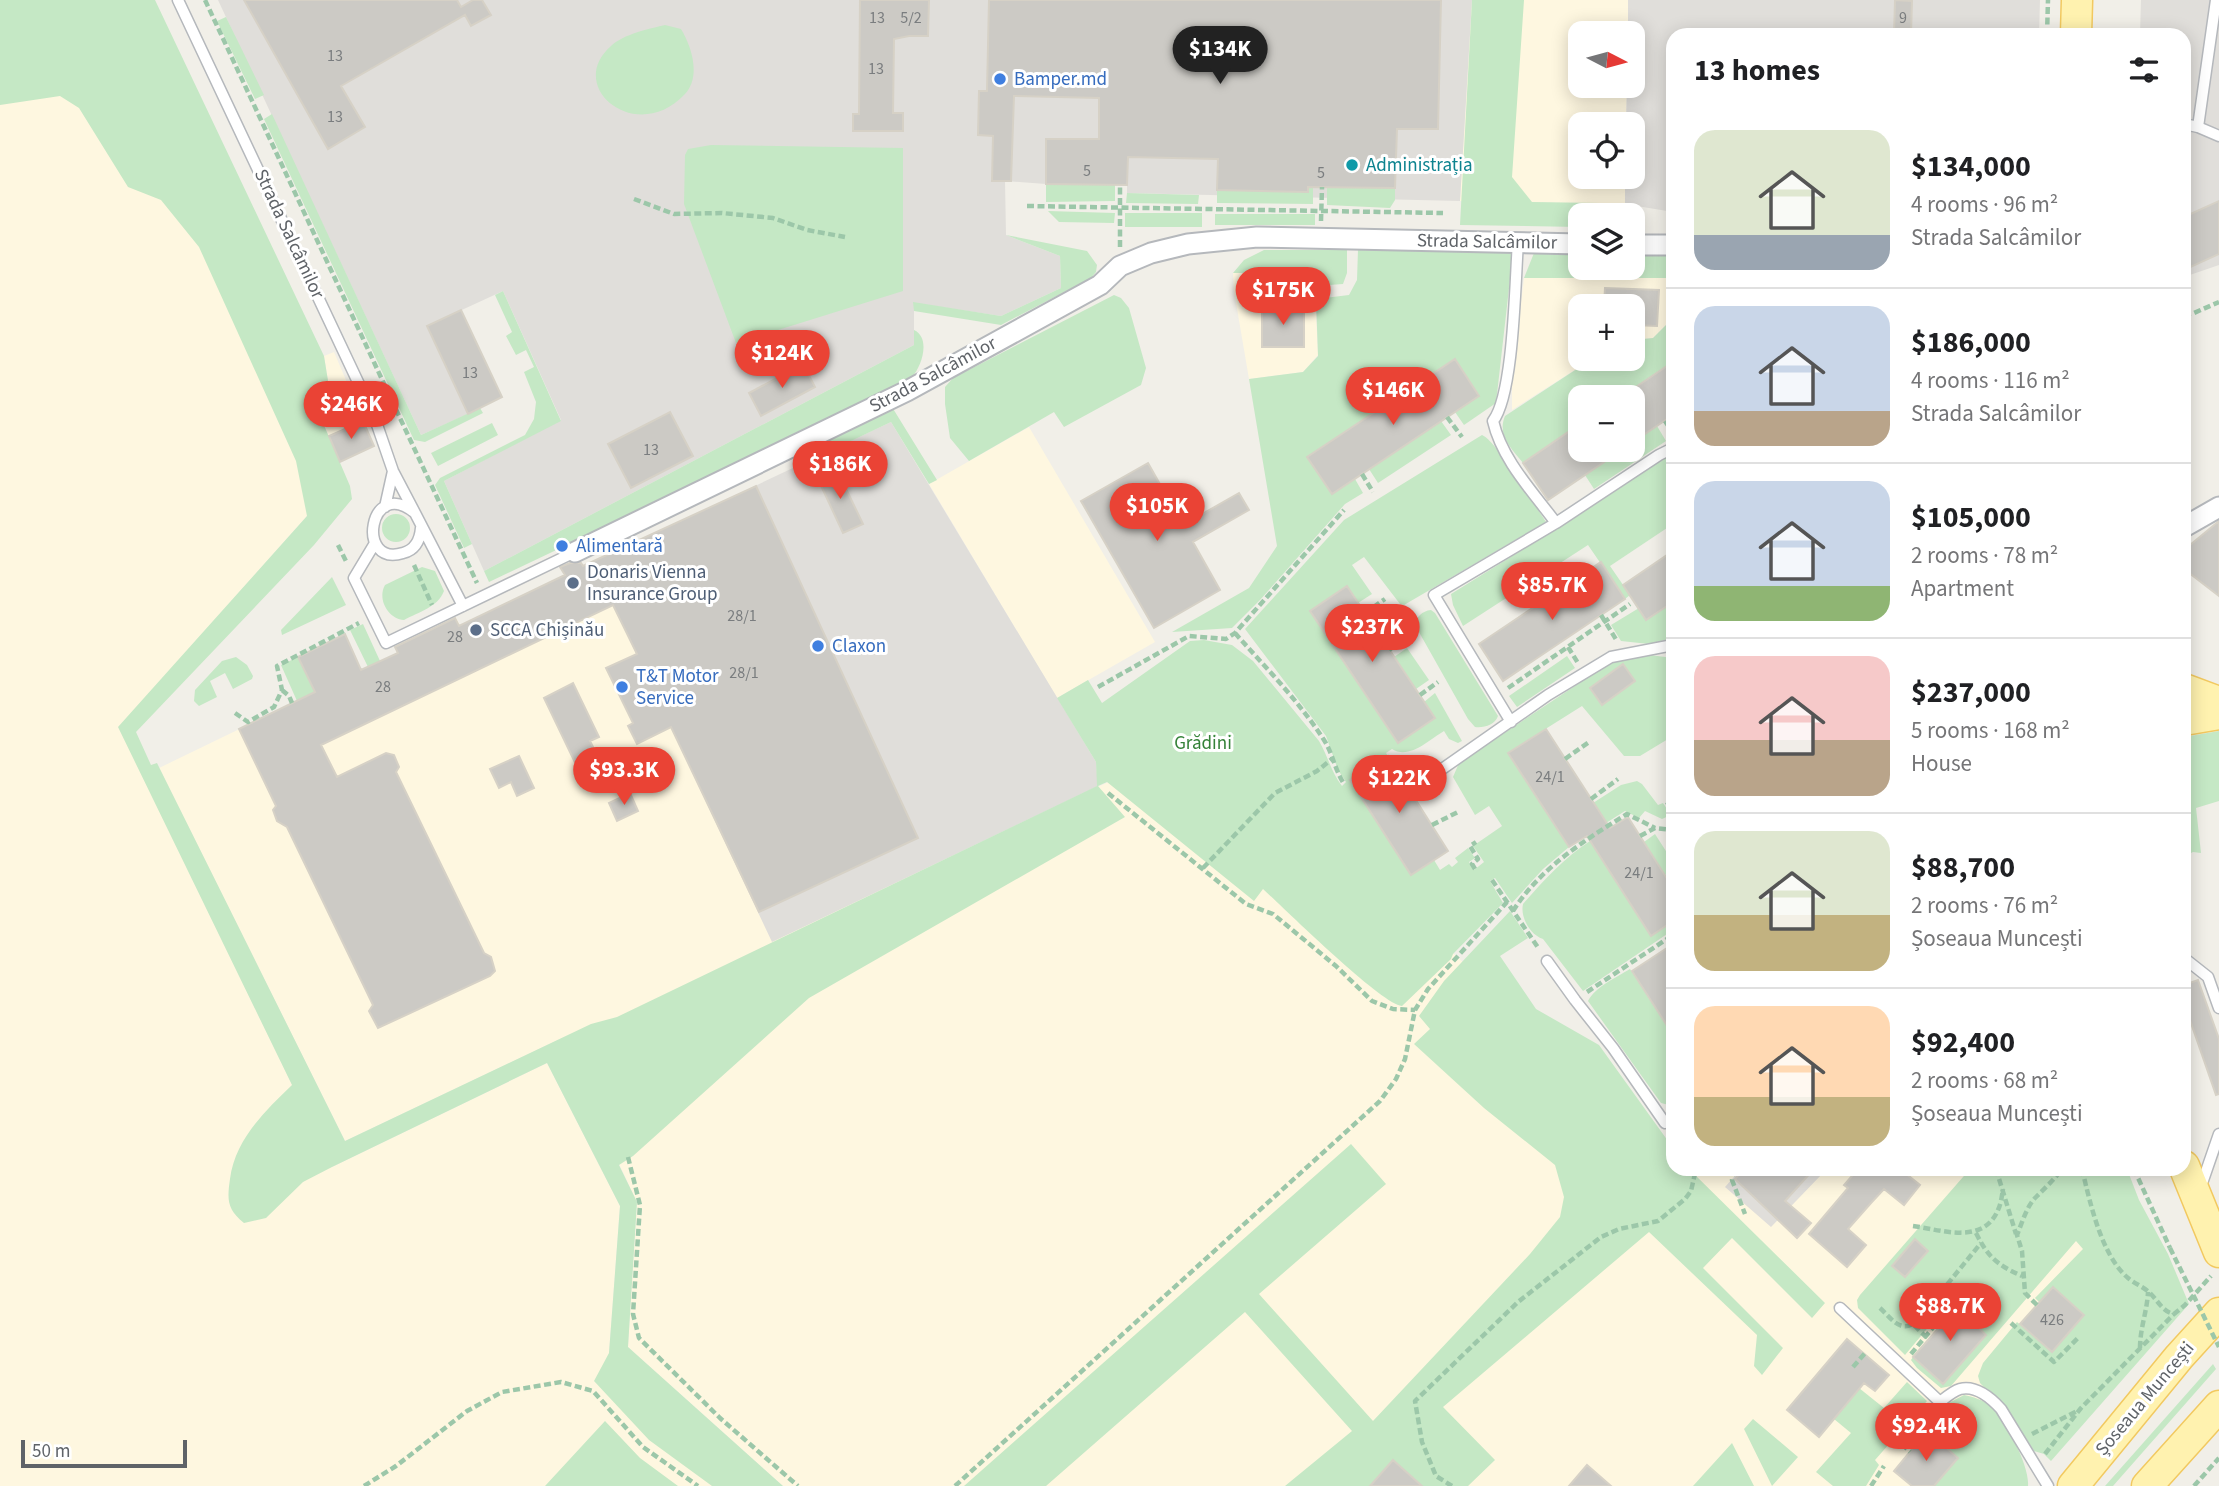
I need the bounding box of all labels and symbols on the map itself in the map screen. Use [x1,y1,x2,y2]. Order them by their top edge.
house number: 13 [869,7,885,29]
house number: 5/2 [900,7,922,29]
house number: 9 [1899,7,1907,29]
north arrow [1568,21,1645,98]
pin: $134K [1171,27,1269,86]
house number: 13 [327,45,343,67]
house number: 13 [868,58,884,80]
place label: Bamper.md [1014,66,1107,93]
marker: Bamper.md [992,71,1008,87]
house number: 13 [327,106,343,128]
place label: Administrația [1366,152,1473,179]
marker: Administrația [1344,157,1360,173]
house number: 5 [1083,160,1091,182]
house number: 5 [1317,162,1325,184]
street label: Strada Salcâmilor [247,165,331,304]
street label: Strada Salcâmilor [1417,227,1558,257]
pin: $175K [1234,268,1332,327]
pin: $124K [733,330,831,390]
street label: Strada Salcâmilor [865,330,1002,420]
house number: 13 [462,362,478,384]
pin: $146K [1344,368,1442,427]
pin: $246K [302,382,400,441]
house number: 13 [643,439,659,461]
pin: $186K [791,442,889,501]
pin: $105K [1108,484,1206,543]
place label: Alimentară [576,533,663,560]
marker: Alimentară [554,538,570,554]
place label: Donaris Vienna Insurance Group [587,559,718,608]
pin: $85.7K [1495,562,1609,622]
marker: Donaris Vienna Insurance Group [565,575,581,591]
pin: $237K [1323,604,1421,664]
house number: 28/1 [727,605,757,627]
place label: SCCA Chișinău [490,617,604,644]
marker: SCCA Chișinău [468,622,484,638]
house number: 28 [447,626,463,648]
place label: Claxon [832,633,886,660]
marker: Claxon [810,638,826,654]
house number: 28/1 [729,662,759,684]
place label: T&T Motor Service [636,663,719,712]
house number: 28 [375,676,391,698]
marker: T&T Motor Service [614,679,630,695]
park label: Grădini [1174,730,1232,757]
pin: $93.3K [567,748,681,807]
pin: $122K [1350,756,1448,815]
house number: 24/1 [1535,766,1565,788]
house number: 24/1 [1624,862,1654,884]
pin: $88.7K [1893,1284,2007,1343]
house number: 426 [2040,1309,2064,1331]
street label: Șoseaua Muncești [2089,1336,2201,1462]
pin: $92.4K [1869,1404,1983,1463]
scale bar [21,1437,187,1469]

